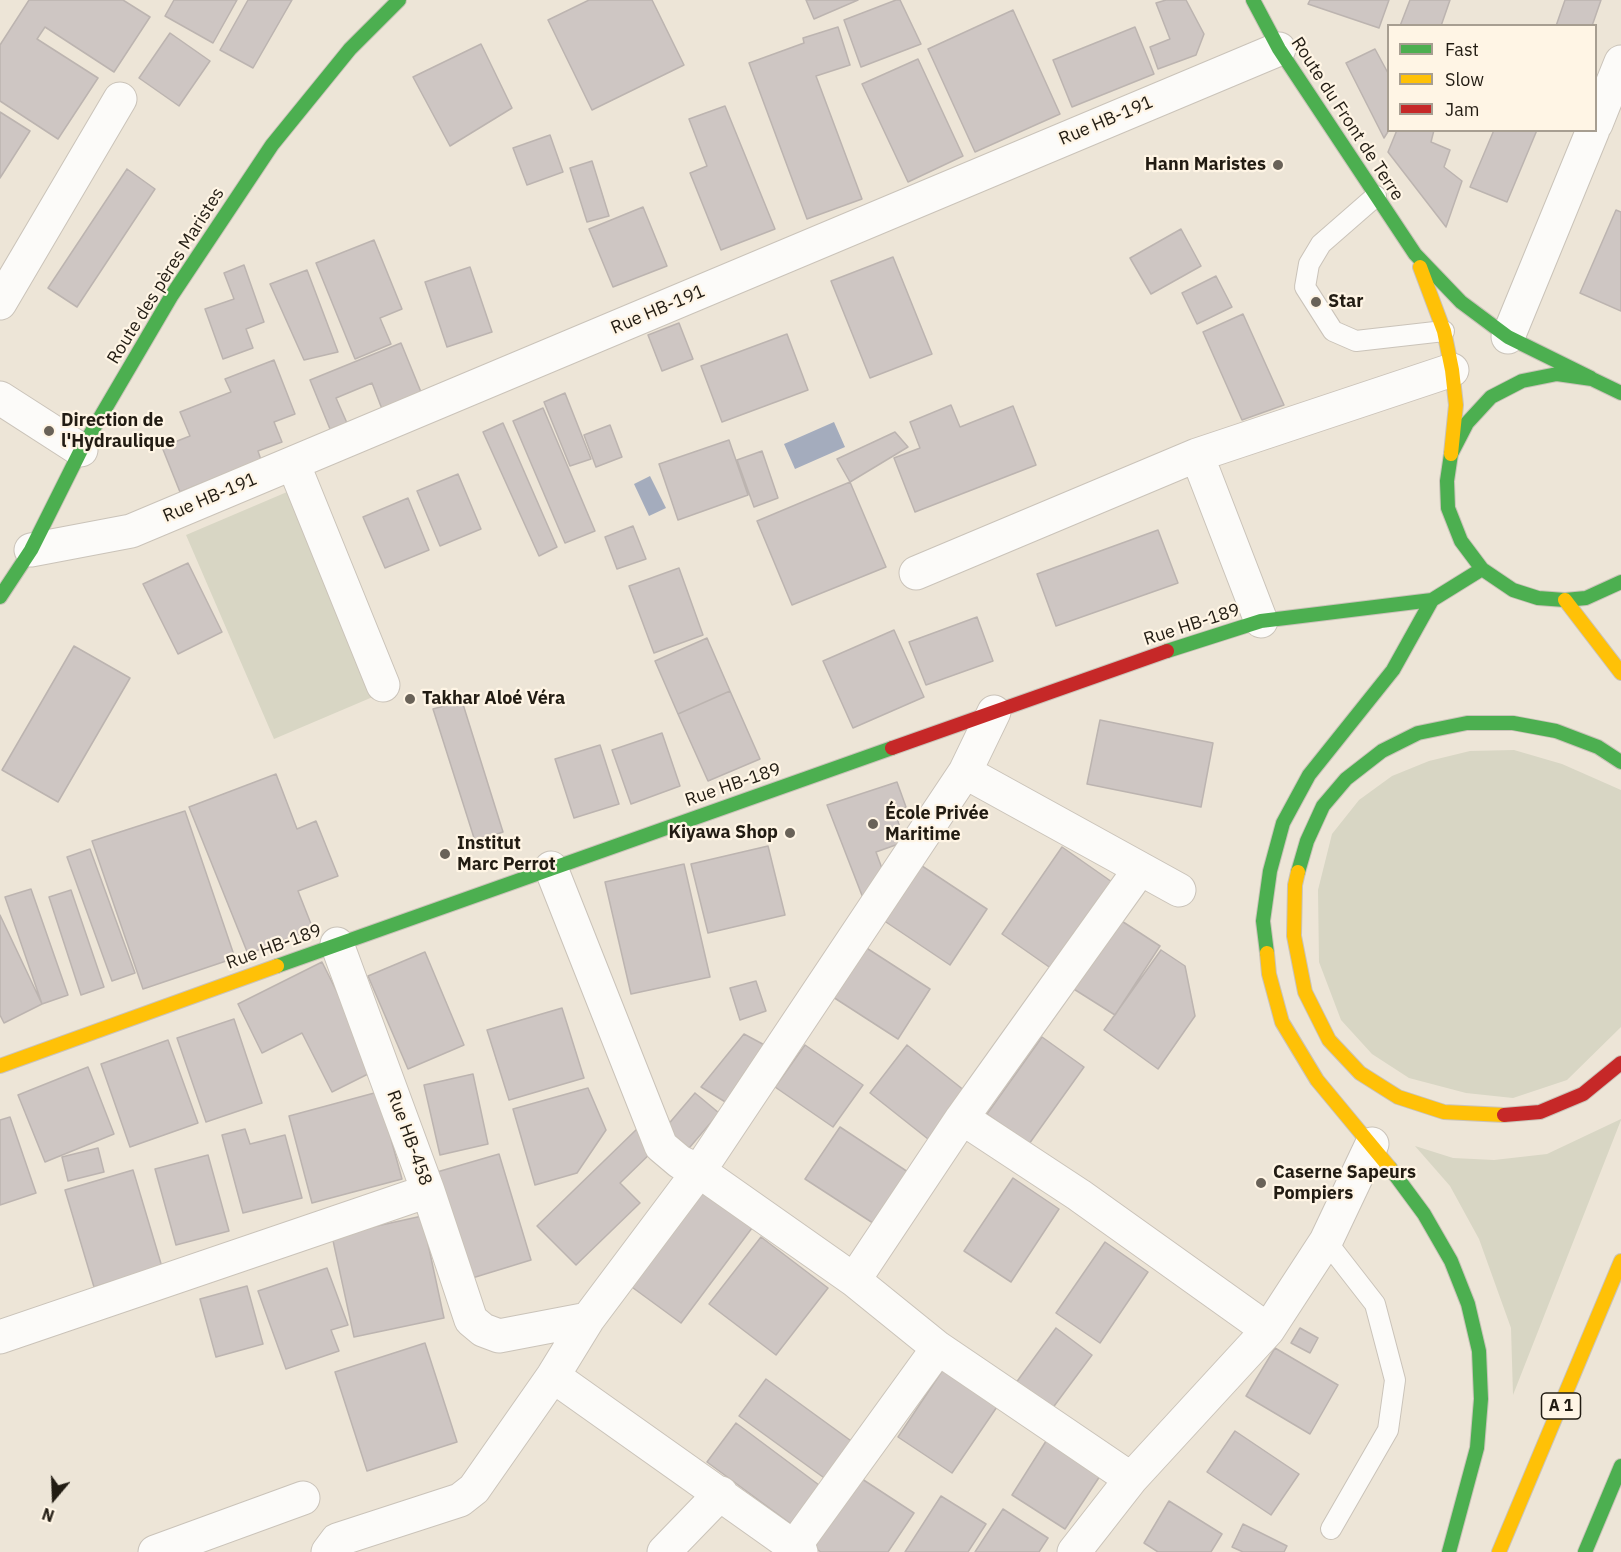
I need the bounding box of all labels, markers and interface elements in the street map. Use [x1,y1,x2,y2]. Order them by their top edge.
legend [1387,24,1597,132]
street label: Route du Front de Terre [1286,33,1408,205]
text: Fast [1445,38,1479,61]
text: Slow [1445,68,1484,91]
street label: Rue HB-191 [1056,92,1156,150]
text: Jam [1445,98,1480,121]
place label: Hann Maristes [1145,154,1266,176]
marker: Hann Maristes [1271,158,1285,172]
street label: Route des pères Maristes [103,184,229,368]
street label: Rue HB-191 [608,281,708,339]
place label: Star [1328,291,1364,313]
marker: Star [1309,295,1323,309]
place label: Direction de l'Hydraulique [61,410,175,452]
marker: Direction de l'Hydraulique [42,424,56,438]
street label: Rue HB-191 [160,469,260,527]
street label: Rue HB-189 [1141,599,1243,651]
place label: Takhar Aloé Véra [422,688,565,710]
marker: Takhar Aloé Véra [403,692,417,706]
street label: Rue HB-189 [682,759,784,811]
place label: École Privée Maritime [885,803,989,846]
marker: École Privée Maritime [866,817,880,831]
place label: Kiyawa Shop [668,822,778,844]
marker: Kiyawa Shop [783,826,797,840]
place label: Institut Marc Perrot [457,833,556,876]
marker: Institut Marc Perrot [438,847,452,861]
street label: Rue HB-189 [223,920,325,974]
street label: Rue HB-458 [382,1087,436,1189]
place label: Caserne Sapeurs Pompiers [1273,1162,1416,1204]
marker: Caserne Sapeurs Pompiers [1254,1176,1268,1190]
road number: A 1 [1542,1393,1580,1419]
north arrow [24,1468,84,1528]
text: N [39,1504,57,1526]

